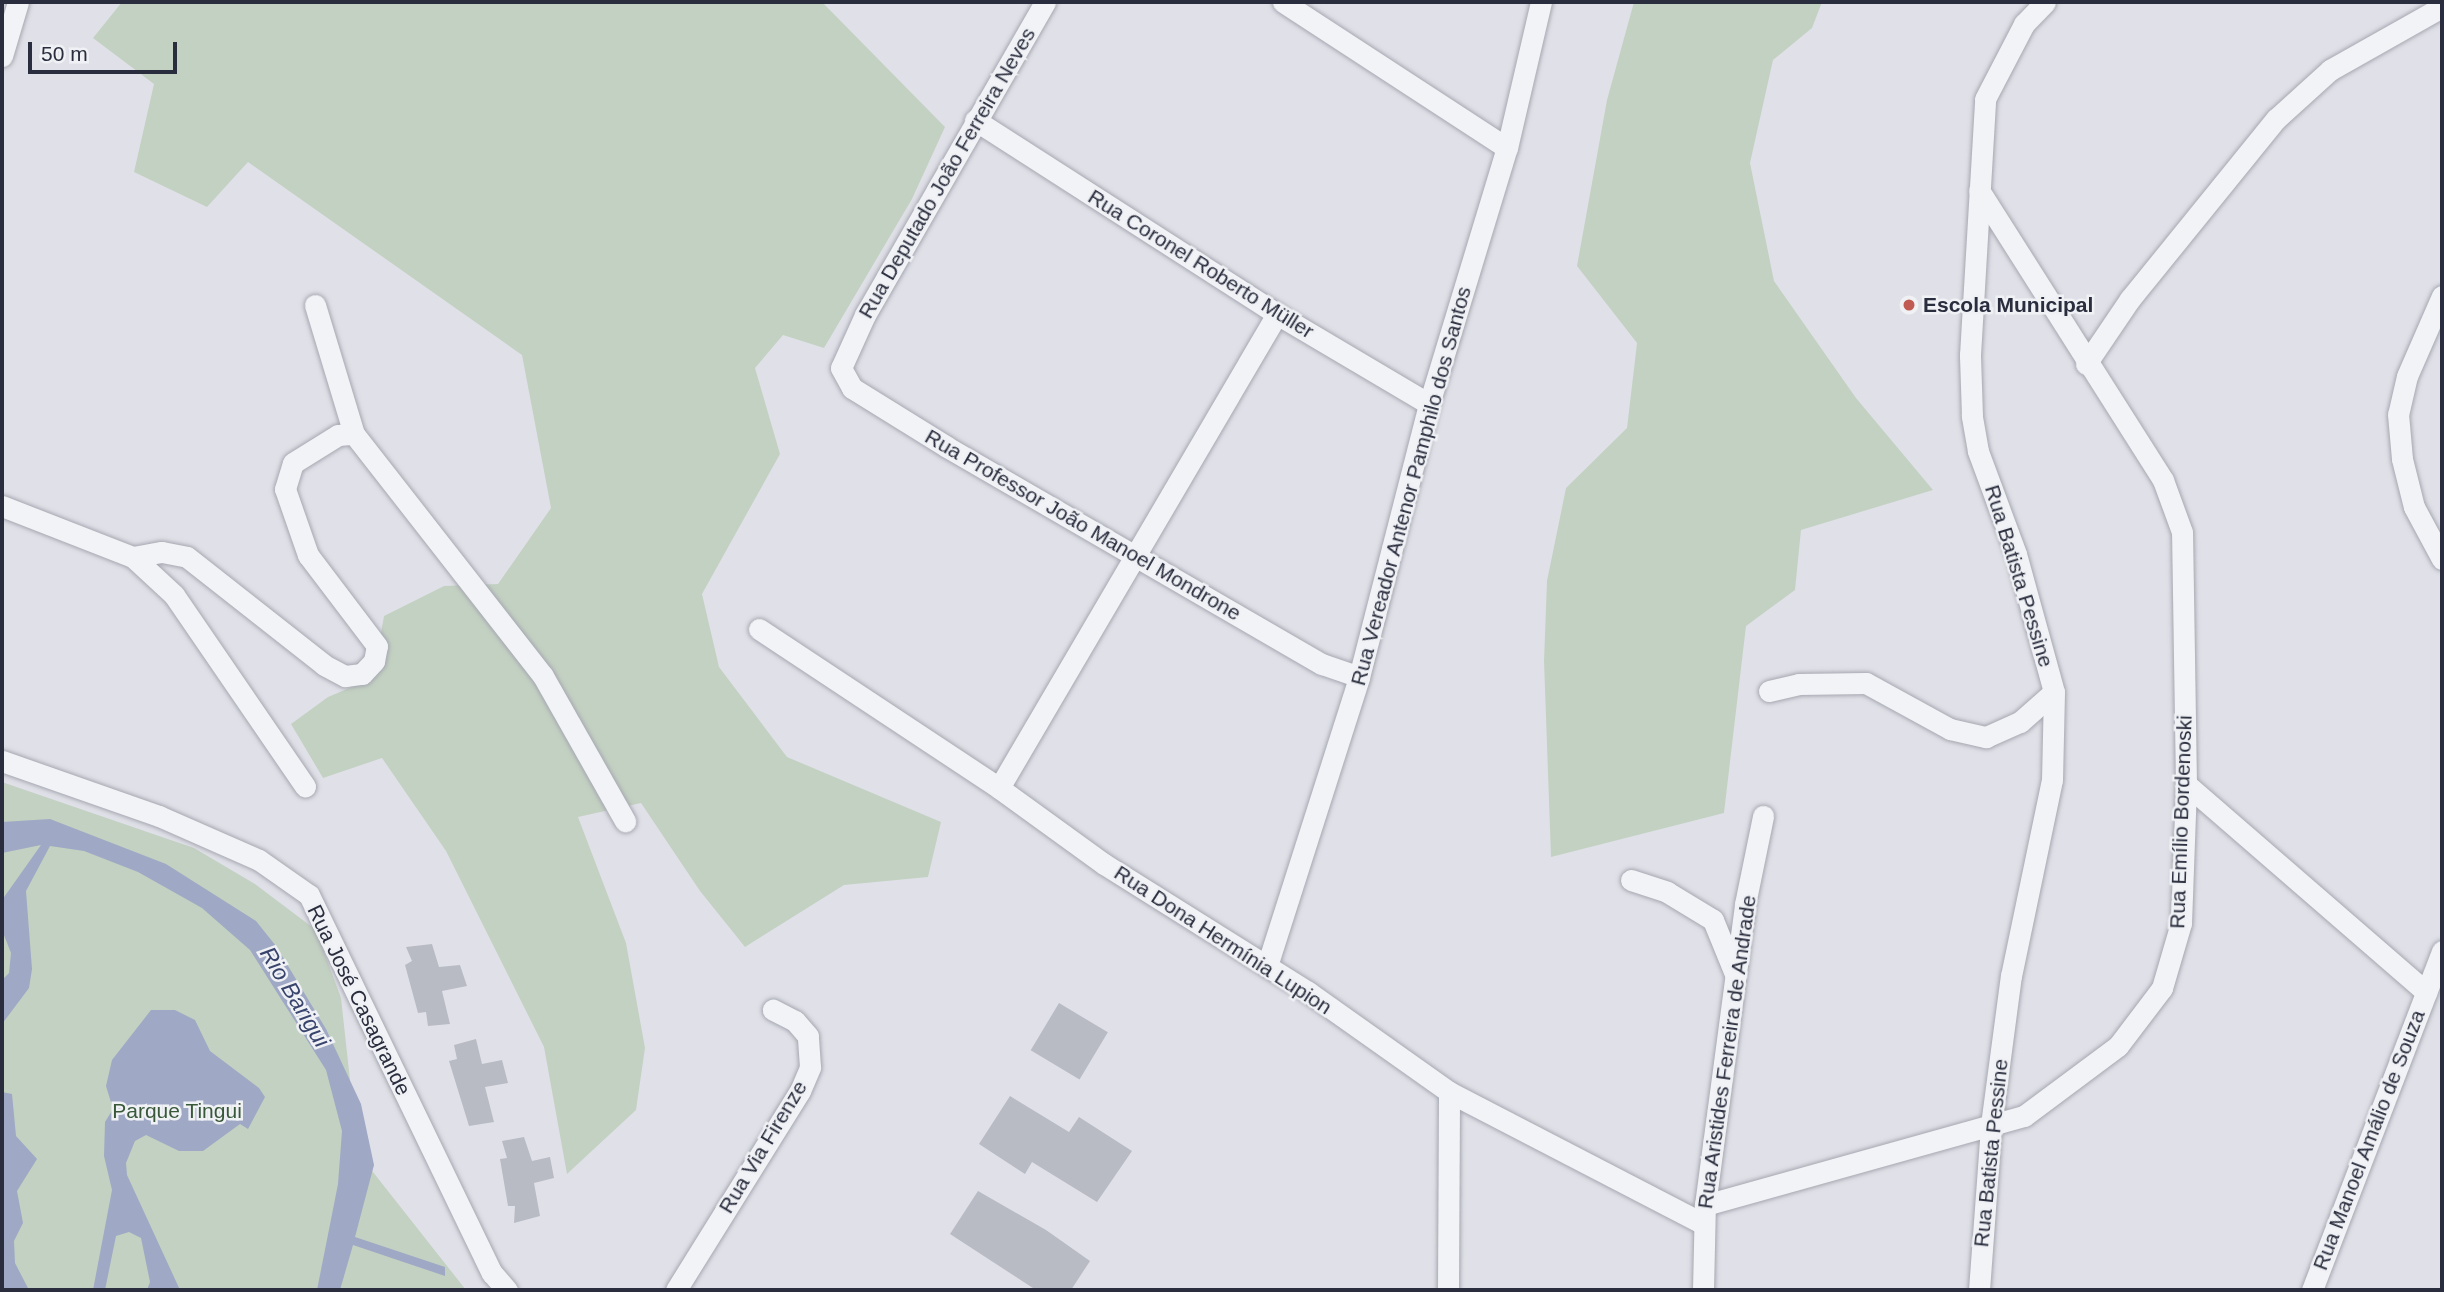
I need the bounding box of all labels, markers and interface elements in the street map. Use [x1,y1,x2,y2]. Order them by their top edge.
street label: Rua Deputado João Ferreira Neves [853,23,1041,323]
scale bar [32,28,180,72]
text: 50 m [41,42,88,65]
street label: Rua Coronel Roberto Müller [1083,184,1319,344]
street label: Rua Vereador Antenor Pamphilo dos Santos [1345,283,1477,689]
place label: Escola Municipal [1923,292,2093,318]
marker: Escola Municipal [1901,297,1917,313]
street label: Rua Professor João Manoel Mondrone [921,424,1245,626]
street label: Rua Batista Pessine [1979,482,2059,670]
street label: Rua Emílio Bordenoski [2165,715,2197,929]
street label: Rua Dona Hermínia Lupion [1109,860,1337,1020]
street label: Rua Aristides Ferreira de Andrade [1692,892,1762,1212]
street label: Rua José Casagrande [302,901,416,1099]
water label: Rio Barigui [254,942,336,1052]
street label: Rua Manoel Amálio de Souza [2307,1006,2431,1274]
street label: Rua Batista Pessine [1969,1058,2013,1248]
street label: Rua Via Firenze [714,1076,812,1218]
park label: Parque Tingui [112,1098,242,1124]

